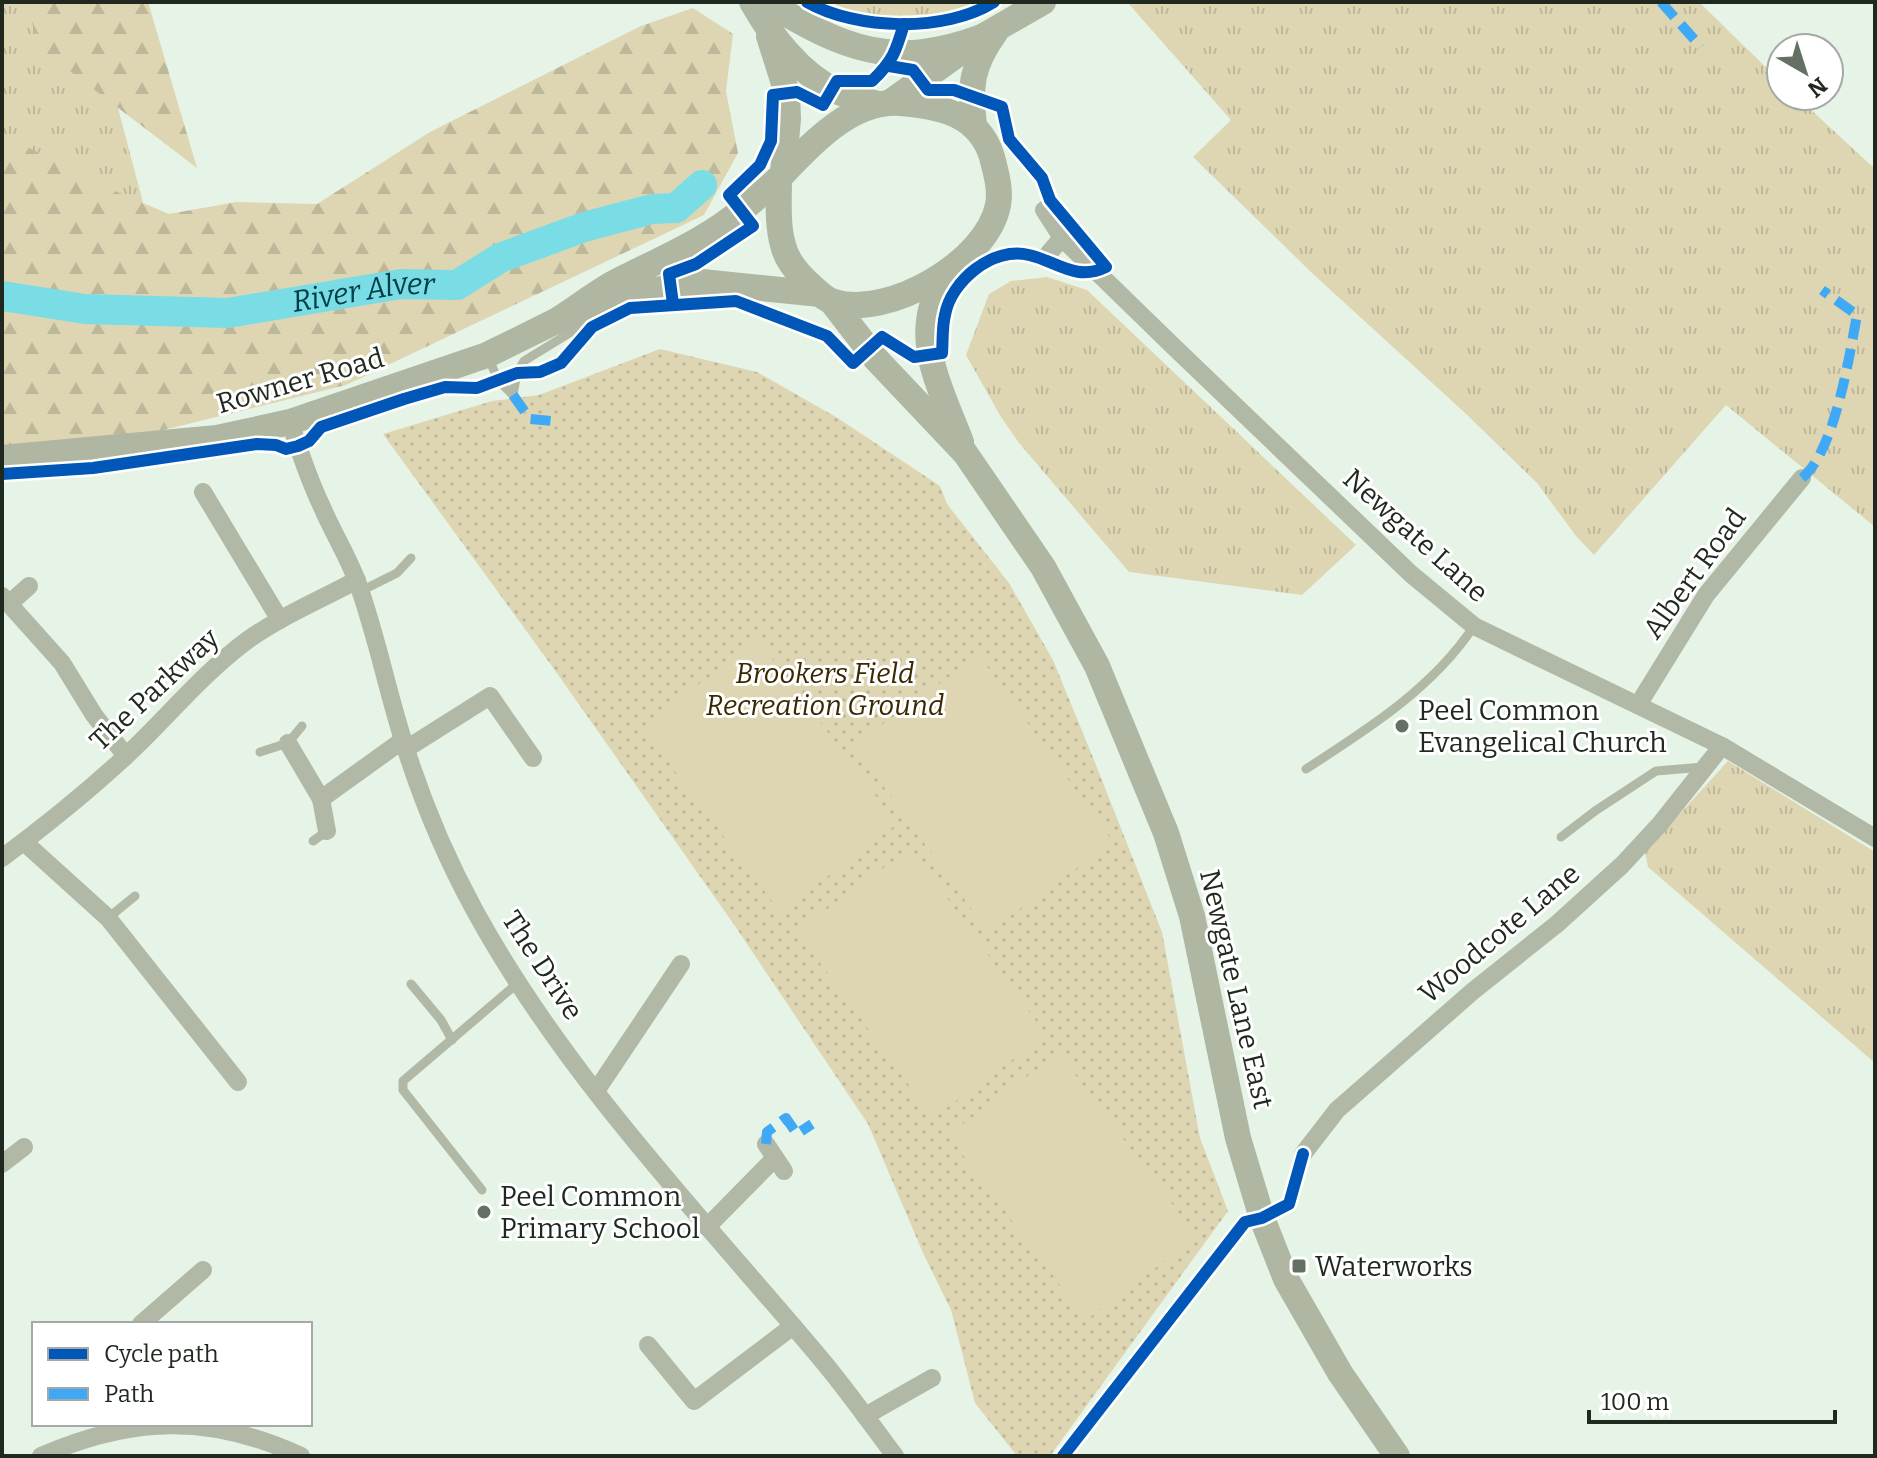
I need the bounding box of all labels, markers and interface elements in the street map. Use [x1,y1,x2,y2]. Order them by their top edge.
north arrow [1765,32,1845,112]
text: N [1802,71,1832,103]
water label: River Alver [289,265,436,320]
street label: Rowner Road [213,341,388,420]
street label: Newgate Lane [1337,462,1495,609]
street label: Albert Road [1636,502,1753,645]
street label: The Parkway [83,621,226,757]
park label: Brookers Field Recreation Ground [706,657,944,722]
place label: Peel Common Evangelical Church [1418,694,1667,759]
marker: Peel Common Evangelical Church [1393,717,1411,735]
street label: Woodcote Lane [1412,857,1586,1010]
street label: Newgate Lane East [1193,866,1280,1112]
street label: The Drive [495,905,590,1026]
place label: Peel Common Primary School [500,1180,700,1245]
marker: Peel Common Primary School [475,1203,493,1221]
place label: Waterworks [1315,1250,1473,1283]
marker: Waterworks [1290,1257,1308,1275]
legend [32,1322,312,1426]
text: Cycle path [104,1340,219,1368]
scale bar [1589,1374,1835,1424]
text: Path [104,1380,154,1408]
text: 100 m [1601,1388,1669,1416]

